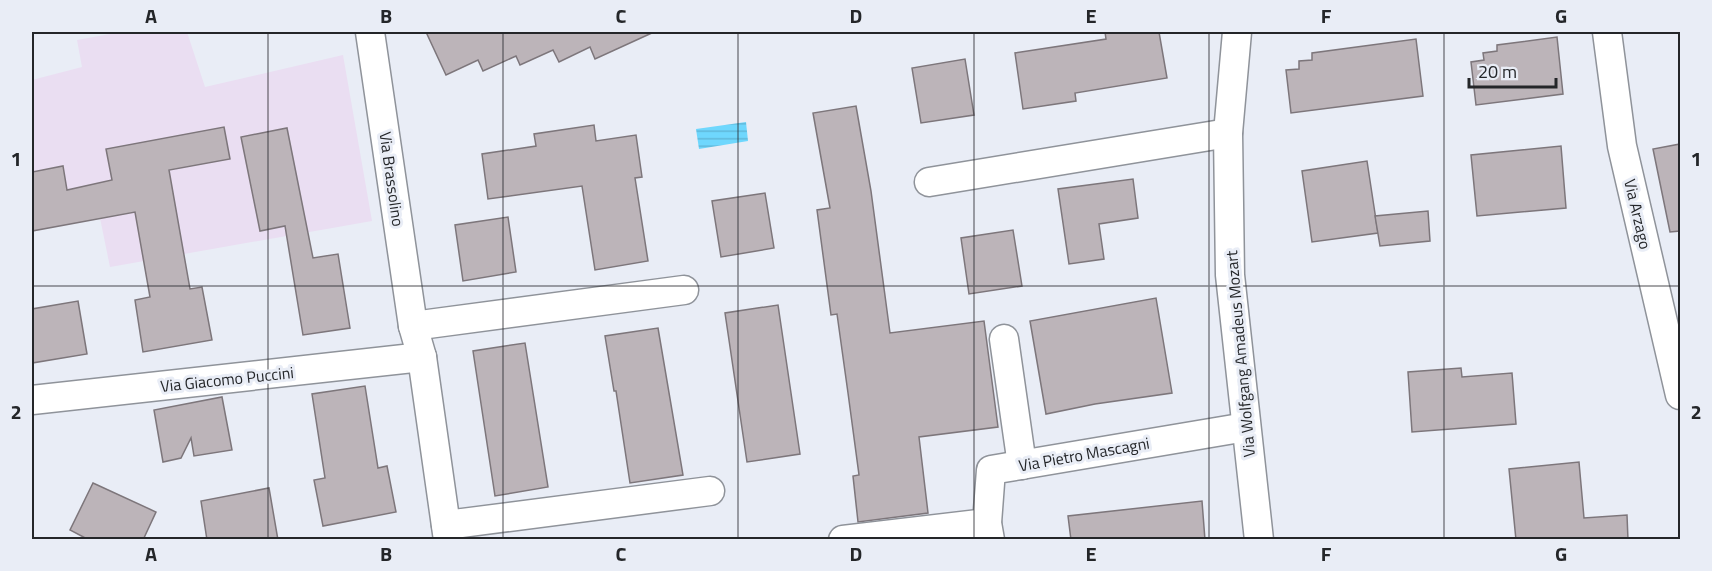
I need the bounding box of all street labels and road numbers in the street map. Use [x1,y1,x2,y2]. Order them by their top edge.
street label: Via Brassolino [373,130,411,228]
street label: Via Arzago [1618,177,1658,251]
street label: Via Wolfgang Amadeus Mozart [1219,249,1261,458]
street label: Via Giacomo Puccini [159,360,295,398]
street label: Via Pietro Mascagni [1017,431,1151,477]

